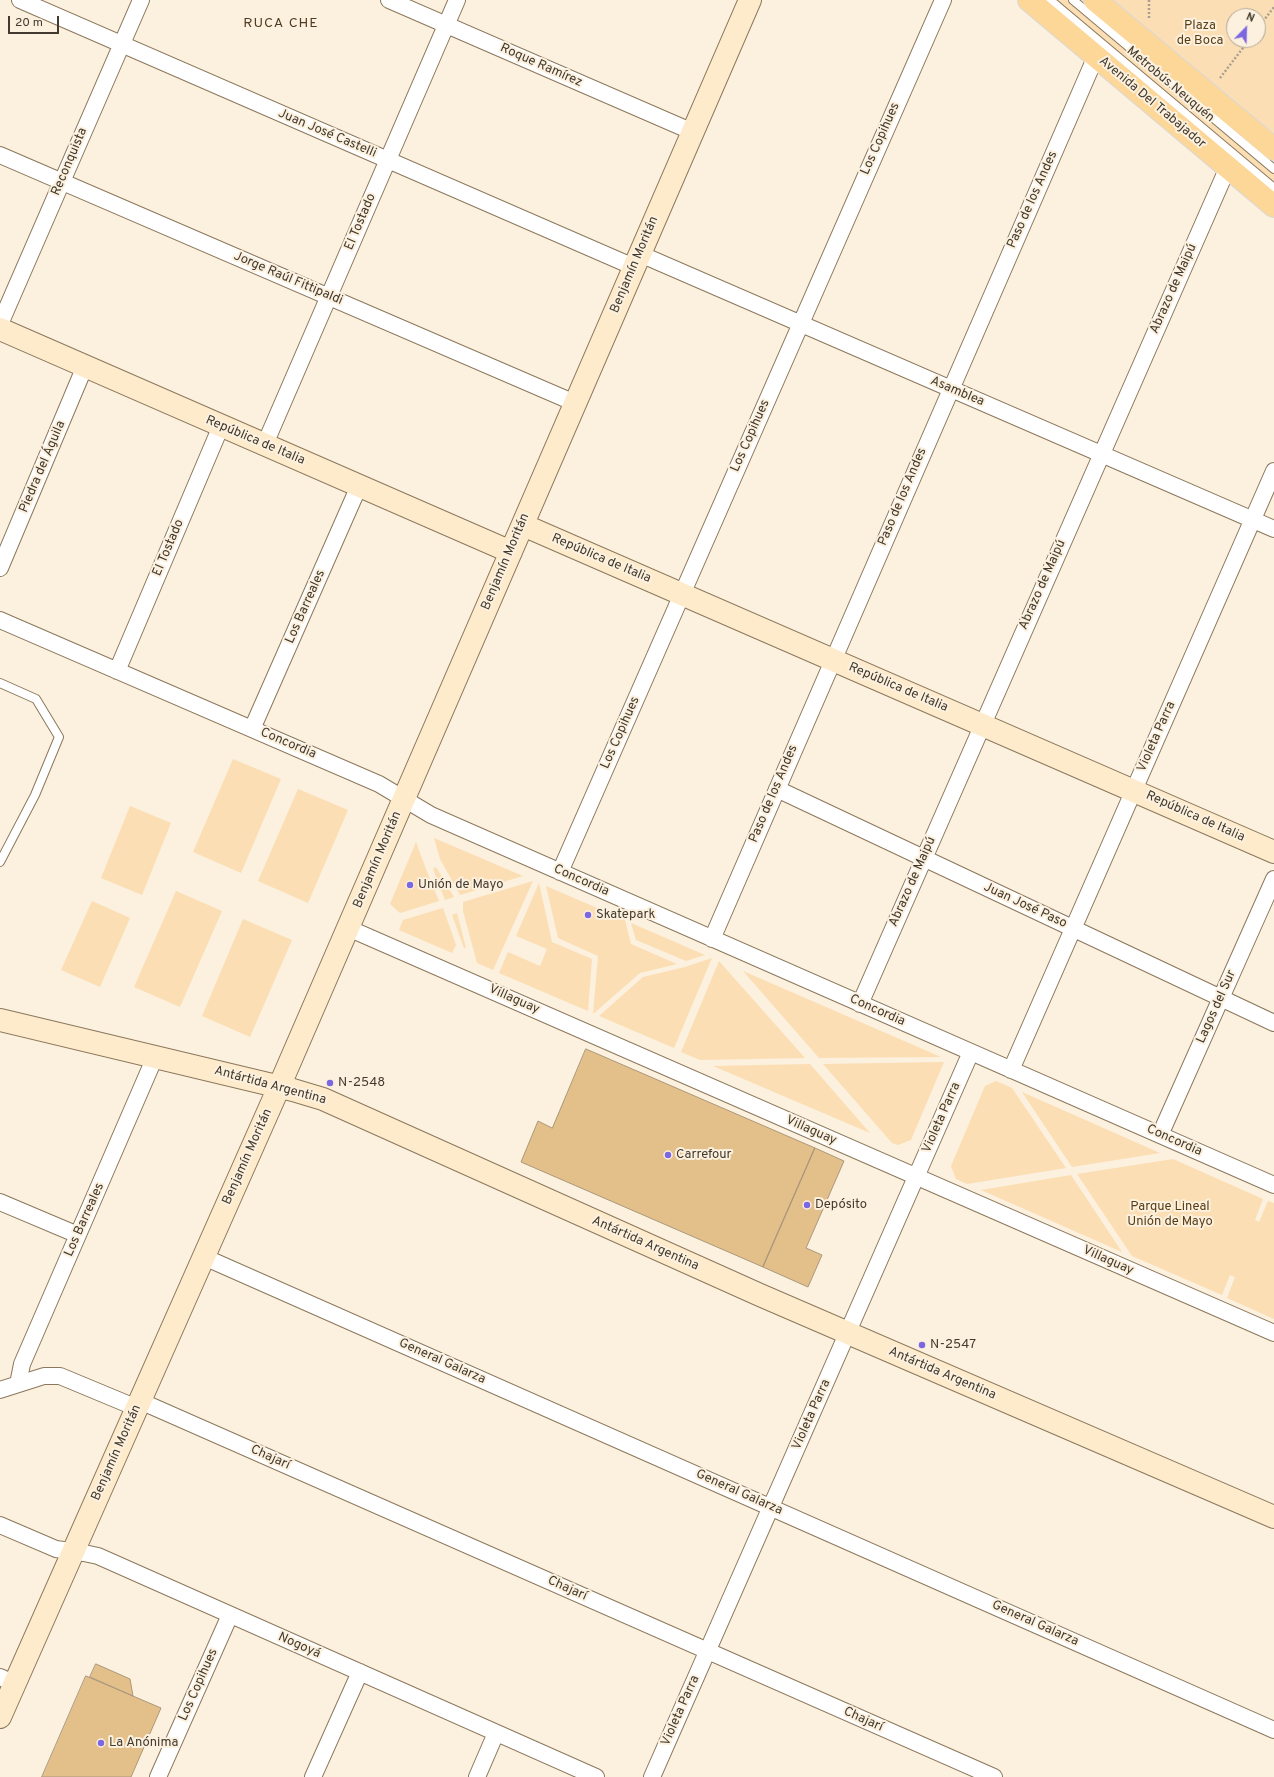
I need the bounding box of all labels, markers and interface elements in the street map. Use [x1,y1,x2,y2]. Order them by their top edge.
scale bar [10,8,61,34]
north arrow [1226,8,1266,48]
text: N [1244,10,1257,26]
text: 20 m [15,15,43,31]
district label: RUCA CHE [243,16,319,32]
park label: Plaza de Boca [1177,18,1223,49]
street label: Roque Ramírez [497,41,585,91]
street label: Metrobús Neuquén [1123,44,1217,126]
street label: Avenida Del Trabajador [1095,54,1209,152]
street label: Los Copihues [858,100,904,178]
street label: Juan José Castelli [276,106,378,162]
street label: Reconquista [49,126,91,198]
street label: Paso de los Andes [1005,149,1061,251]
street label: El Tostado [342,191,380,253]
street label: Benjamín Moritán [608,214,662,316]
street label: Abrazo de Maipú [1147,242,1201,336]
street label: Jorge Raúl Fittipaldi [231,249,345,309]
street label: Asamblea [928,374,986,410]
street label: Los Copihues [728,397,774,475]
street label: República de Italia [203,413,307,469]
street label: Piedra del Águila [17,419,69,515]
street label: Paso de los Andes [875,446,931,548]
street label: Benjamín Moritán [479,511,533,613]
street label: El Tostado [150,517,188,579]
street label: República de Italia [549,531,653,587]
street label: Abrazo de Maipú [1016,538,1070,632]
street label: Los Barreales [283,568,329,646]
street label: República de Italia [846,660,950,716]
street label: Los Copihues [598,694,644,772]
street label: Violeta Parra [1135,699,1179,775]
street label: Concordia [258,725,318,763]
street label: Paso de los Andes [746,743,802,845]
street label: República de Italia [1143,788,1247,846]
street label: Benjamín Moritán [351,809,405,911]
street label: Abrazo de Maipú [886,835,940,929]
street label: Concordia [551,862,611,900]
place label: Unión de Mayo [418,877,504,893]
marker: Unión de Mayo [405,880,415,890]
street label: Juan José Paso [981,880,1069,932]
place label: Skatepark [596,907,655,923]
marker: Skatepark [583,910,593,920]
street label: Lagos del Sur [1194,968,1240,1046]
street label: Villaguay [486,982,542,1018]
street label: Concordia [847,992,907,1030]
street label: Antártida Argentina [212,1064,328,1108]
place label: N-2548 [338,1075,385,1091]
marker: N-2548 [325,1078,335,1088]
street label: Violeta Parra [920,1080,964,1156]
street label: Benjamín Moritán [220,1107,276,1207]
street label: Villaguay [783,1113,839,1149]
street label: Concordia [1144,1122,1204,1160]
place label: Carrefour [676,1147,732,1163]
marker: Carrefour [663,1150,673,1160]
street label: Los Barreales [62,1181,108,1259]
place label: Depósito [815,1197,867,1213]
park label: Parque Lineal Unión de Mayo [1127,1199,1213,1230]
marker: Depósito [802,1200,812,1210]
street label: Antártida Argentina [589,1213,701,1275]
street label: Villaguay [1080,1243,1136,1279]
street label: General Galarza [396,1336,488,1388]
place label: N-2547 [930,1337,976,1353]
marker: N-2547 [917,1340,927,1350]
street label: Antártida Argentina [886,1344,998,1404]
street label: Violeta Parra [790,1377,834,1453]
street label: Benjamín Moritán [89,1403,145,1503]
street label: Chajarí [248,1442,292,1474]
street label: General Galarza [693,1467,785,1519]
street label: Chajarí [545,1573,589,1605]
street label: General Galarza [989,1598,1081,1650]
street label: Nogoyá [275,1630,323,1662]
street label: Los Copihues [176,1646,222,1724]
street label: Violeta Parra [659,1673,703,1749]
street label: Chajarí [841,1704,885,1736]
place label: La Anónima [109,1735,178,1751]
marker: La Anónima [96,1738,106,1748]

